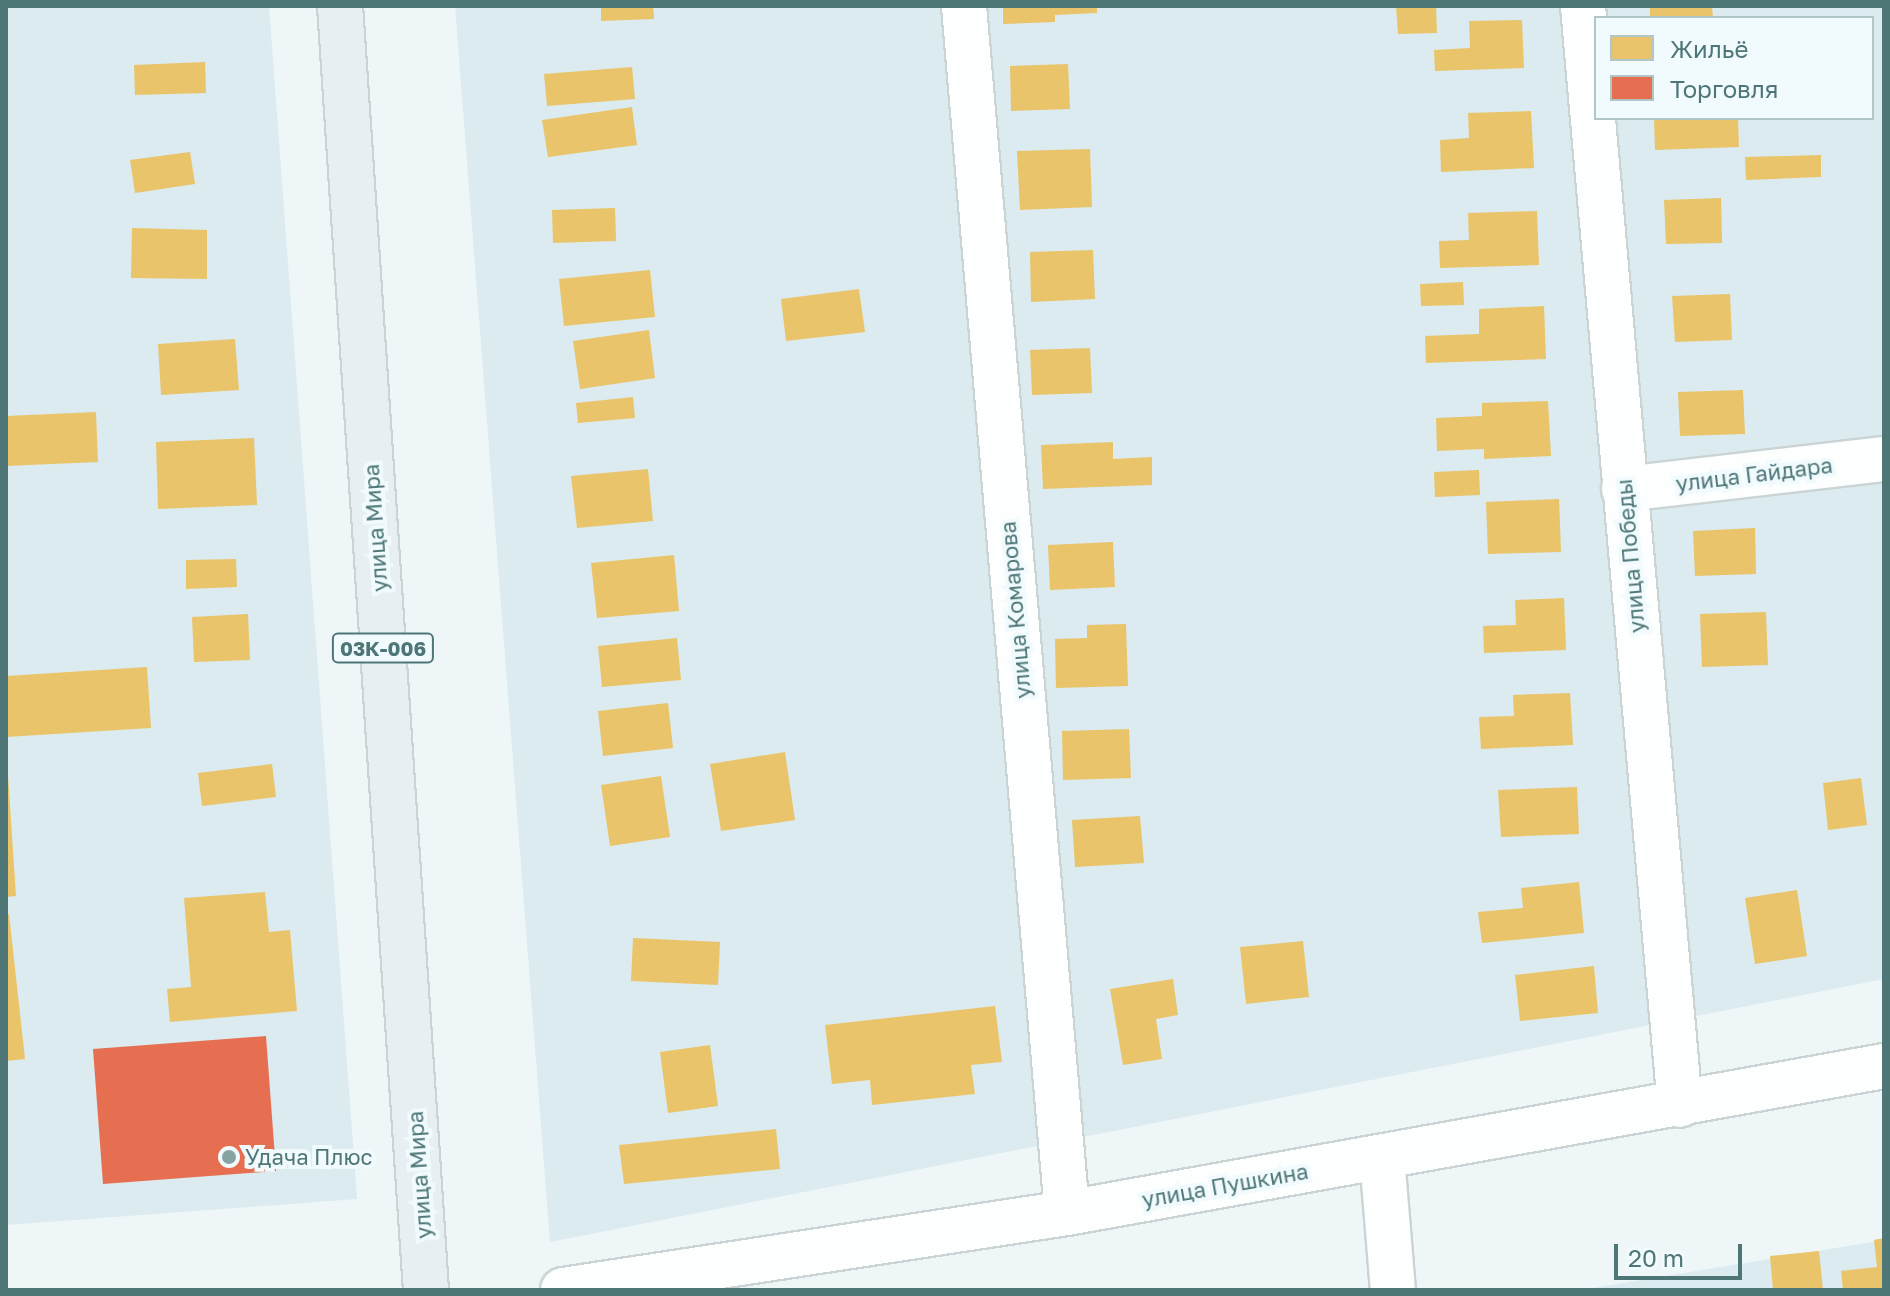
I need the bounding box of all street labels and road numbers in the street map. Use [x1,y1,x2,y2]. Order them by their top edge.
street label: улица Гайдара [1674,451,1834,497]
street label: улица Мира [357,463,393,593]
street label: улица Победы [1610,478,1650,634]
street label: улица Комарова [994,520,1036,700]
road number: 03К-006 [331,632,435,664]
street label: улица Мира [401,1110,437,1240]
street label: улица Пушкина [1140,1157,1310,1213]

